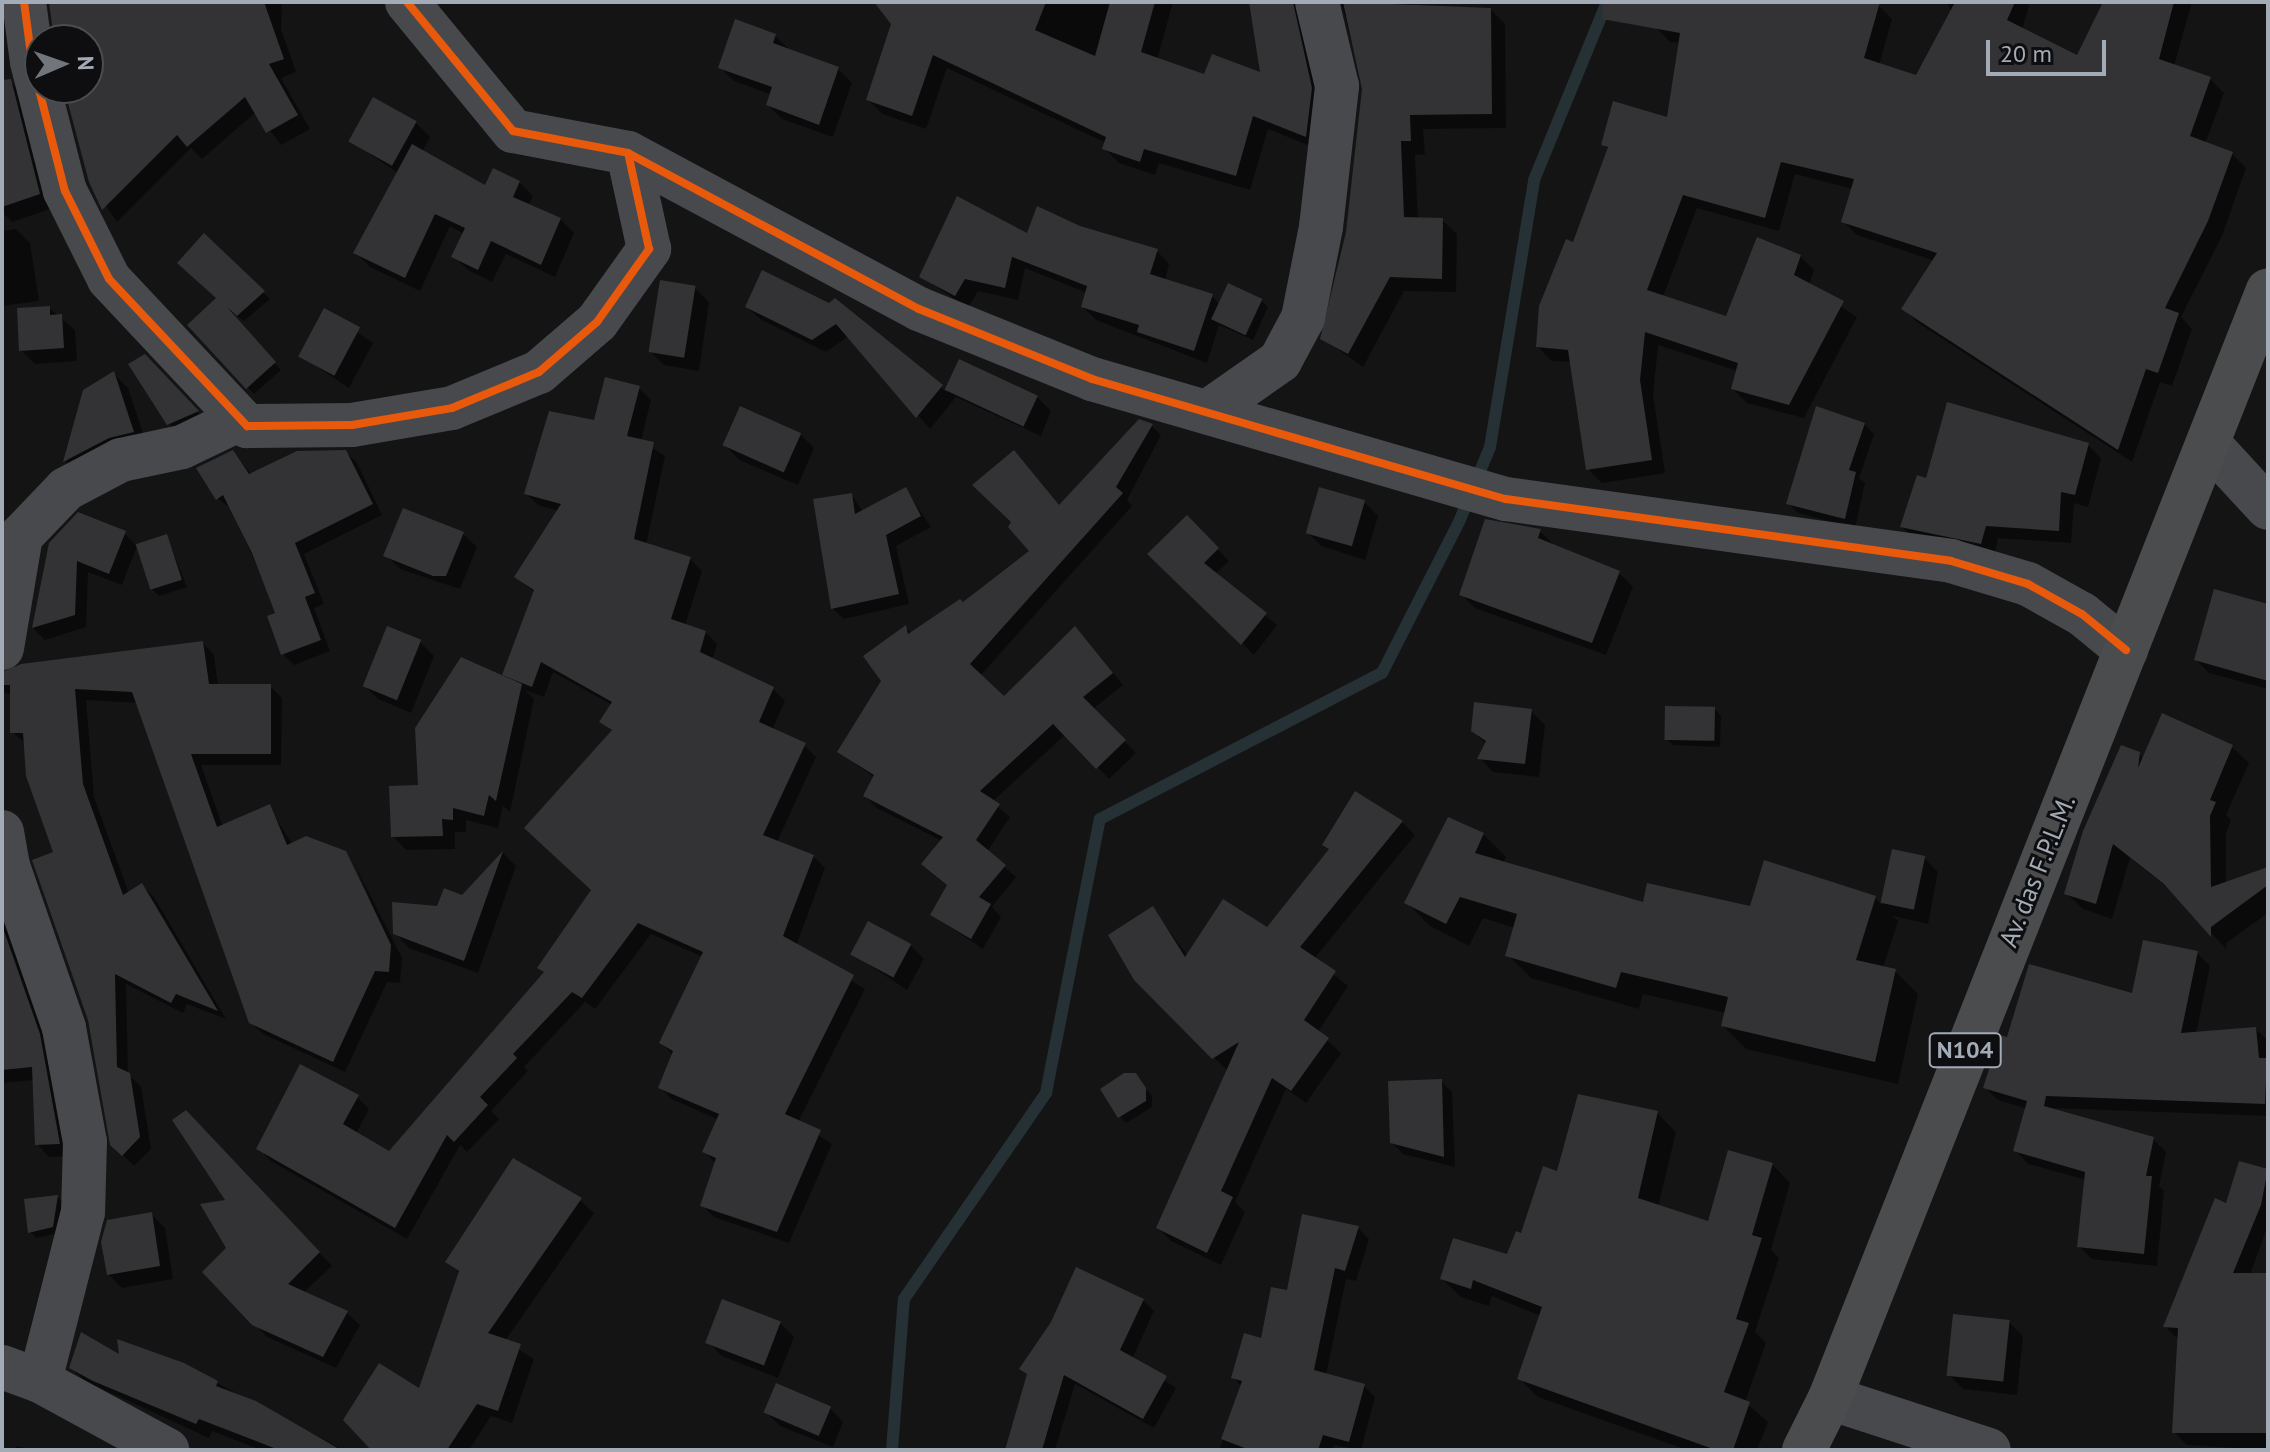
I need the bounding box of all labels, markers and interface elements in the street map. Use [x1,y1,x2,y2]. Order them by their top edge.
north arrow [24,24,104,104]
scale bar [1990,24,2110,74]
text: 20 m [2000,38,2052,69]
text: N [72,56,100,71]
street label: Av. das F.P.L.M. [1992,790,2082,952]
road number: N104 [1927,1030,2003,1070]

